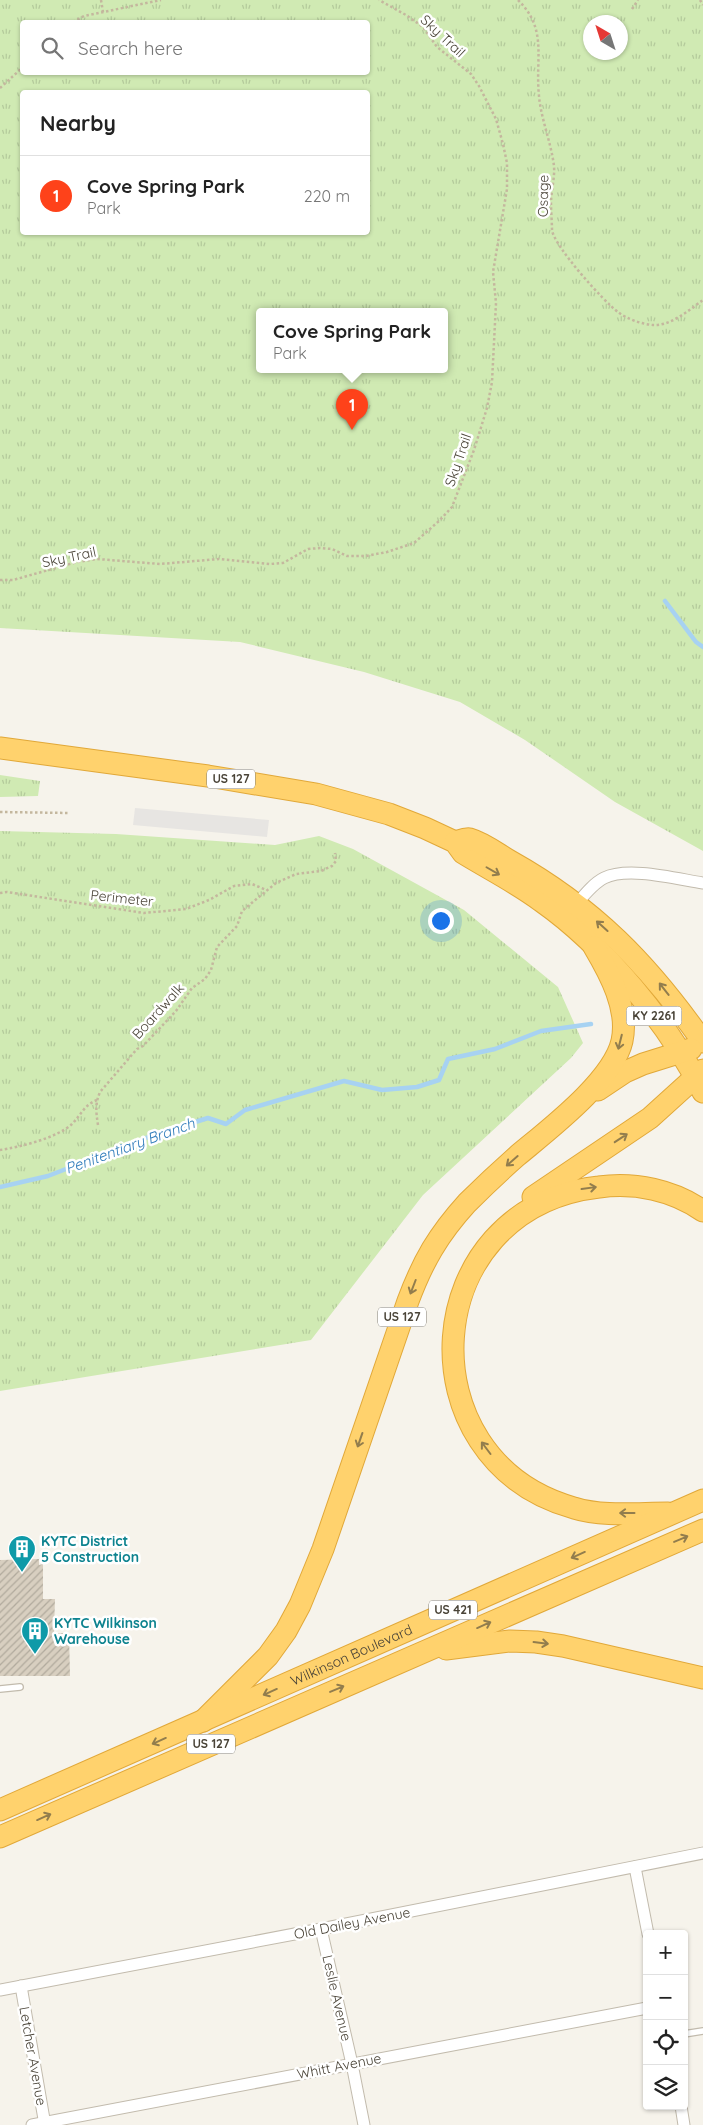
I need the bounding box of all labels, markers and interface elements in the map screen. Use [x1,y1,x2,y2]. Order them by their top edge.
street label: Sky Trail [417,11,469,61]
north arrow [583,15,628,60]
search box [20,20,370,75]
icon: search [38,34,66,62]
text: Search here [78,36,183,60]
text: Nearby [40,110,116,136]
text: Cove Spring Park [87,174,245,198]
street label: Osage [534,175,552,217]
text: 1 [53,186,59,206]
text: 220 m [304,186,350,206]
text: Park [87,198,121,218]
popup [256,308,448,373]
text: Cove Spring Park [273,319,431,343]
text: Park [273,343,307,363]
pin: 1 [336,389,368,430]
street label: Sky Trail [441,431,475,489]
street label: Sky Trail [40,543,98,571]
road number: US 127 [207,770,255,789]
one-way arrow [485,866,499,876]
street label: Perimeter [90,886,155,910]
your location [428,908,454,934]
one-way arrow [596,920,609,932]
street label: Boardwalk [128,979,188,1043]
one-way arrow [658,983,669,996]
road number: KY 2261 [626,1006,682,1026]
one-way arrow [615,1034,624,1050]
water label: Penitentiary Branch [62,1113,198,1178]
one-way arrow [613,1133,627,1143]
one-way arrow [506,1155,519,1166]
one-way arrow [581,1183,597,1193]
one-way arrow [408,1279,417,1294]
road number: US 127 [378,1308,426,1326]
one-way arrow [355,1432,364,1448]
one-way arrow [480,1442,491,1455]
one-way arrow [619,1508,636,1518]
place label: KYTC District 5 Construction [41,1532,139,1566]
building icon: KYTC District 5 Construction [7,1534,37,1573]
one-way arrow [673,1534,688,1543]
one-way arrow [571,1551,586,1561]
road number: US 421 [429,1600,477,1620]
place label: KYTC Wilkinson Warehouse [54,1614,157,1648]
building icon: KYTC Wilkinson Warehouse [20,1616,50,1655]
street label: Wilkinson Boulevard [288,1620,415,1690]
one-way arrow [476,1620,491,1629]
one-way arrow [533,1638,549,1648]
one-way arrow [329,1683,344,1693]
one-way arrow [263,1687,278,1697]
road number: US 127 [187,1735,235,1754]
one-way arrow [152,1736,167,1746]
one-way arrow [36,1811,51,1821]
street label: Old Dailey Avenue [292,1903,412,1943]
map controls [643,1930,688,2110]
button: + [643,1930,688,1975]
street label: Leslie Avenue [318,1953,356,2043]
button: − [643,1975,688,2020]
street label: Letcher Avenue [15,2005,51,2107]
button: locate [643,2020,688,2065]
street label: Whitt Avenue [295,2049,383,2083]
button: layers [643,2065,688,2110]

